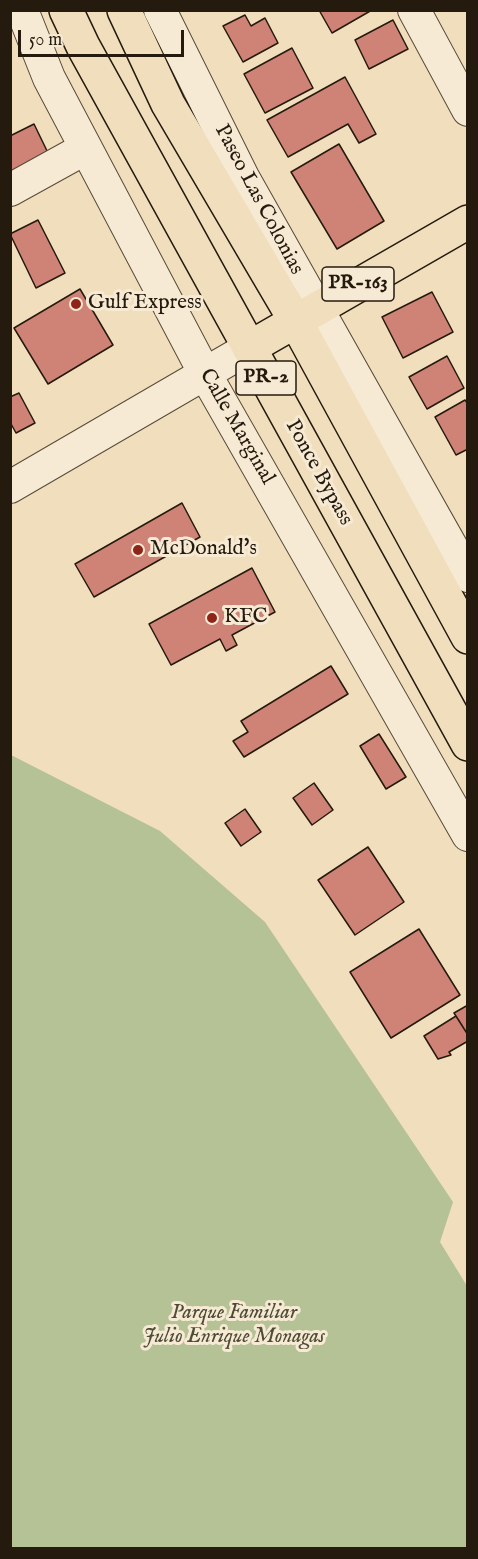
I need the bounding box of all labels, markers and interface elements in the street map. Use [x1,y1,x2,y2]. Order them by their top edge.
scale bar [21,18,188,56]
text: 50 m [29,29,62,52]
street label: Paseo Las Colonias [208,121,308,279]
road number: PR-163 [322,267,394,301]
place label: Gulf Express [88,291,202,317]
marker: Gulf Express [69,297,83,311]
road number: PR-2 [236,361,296,395]
street label: Calle Marginal [193,365,279,489]
street label: Ponce Bypass [279,416,357,530]
place label: McDonald's [150,537,257,563]
marker: McDonald's [131,543,145,557]
place label: KFC [224,605,268,631]
marker: KFC [205,611,219,625]
park label: Parque Familiar Julio Enrique Monagas [143,1301,325,1351]

